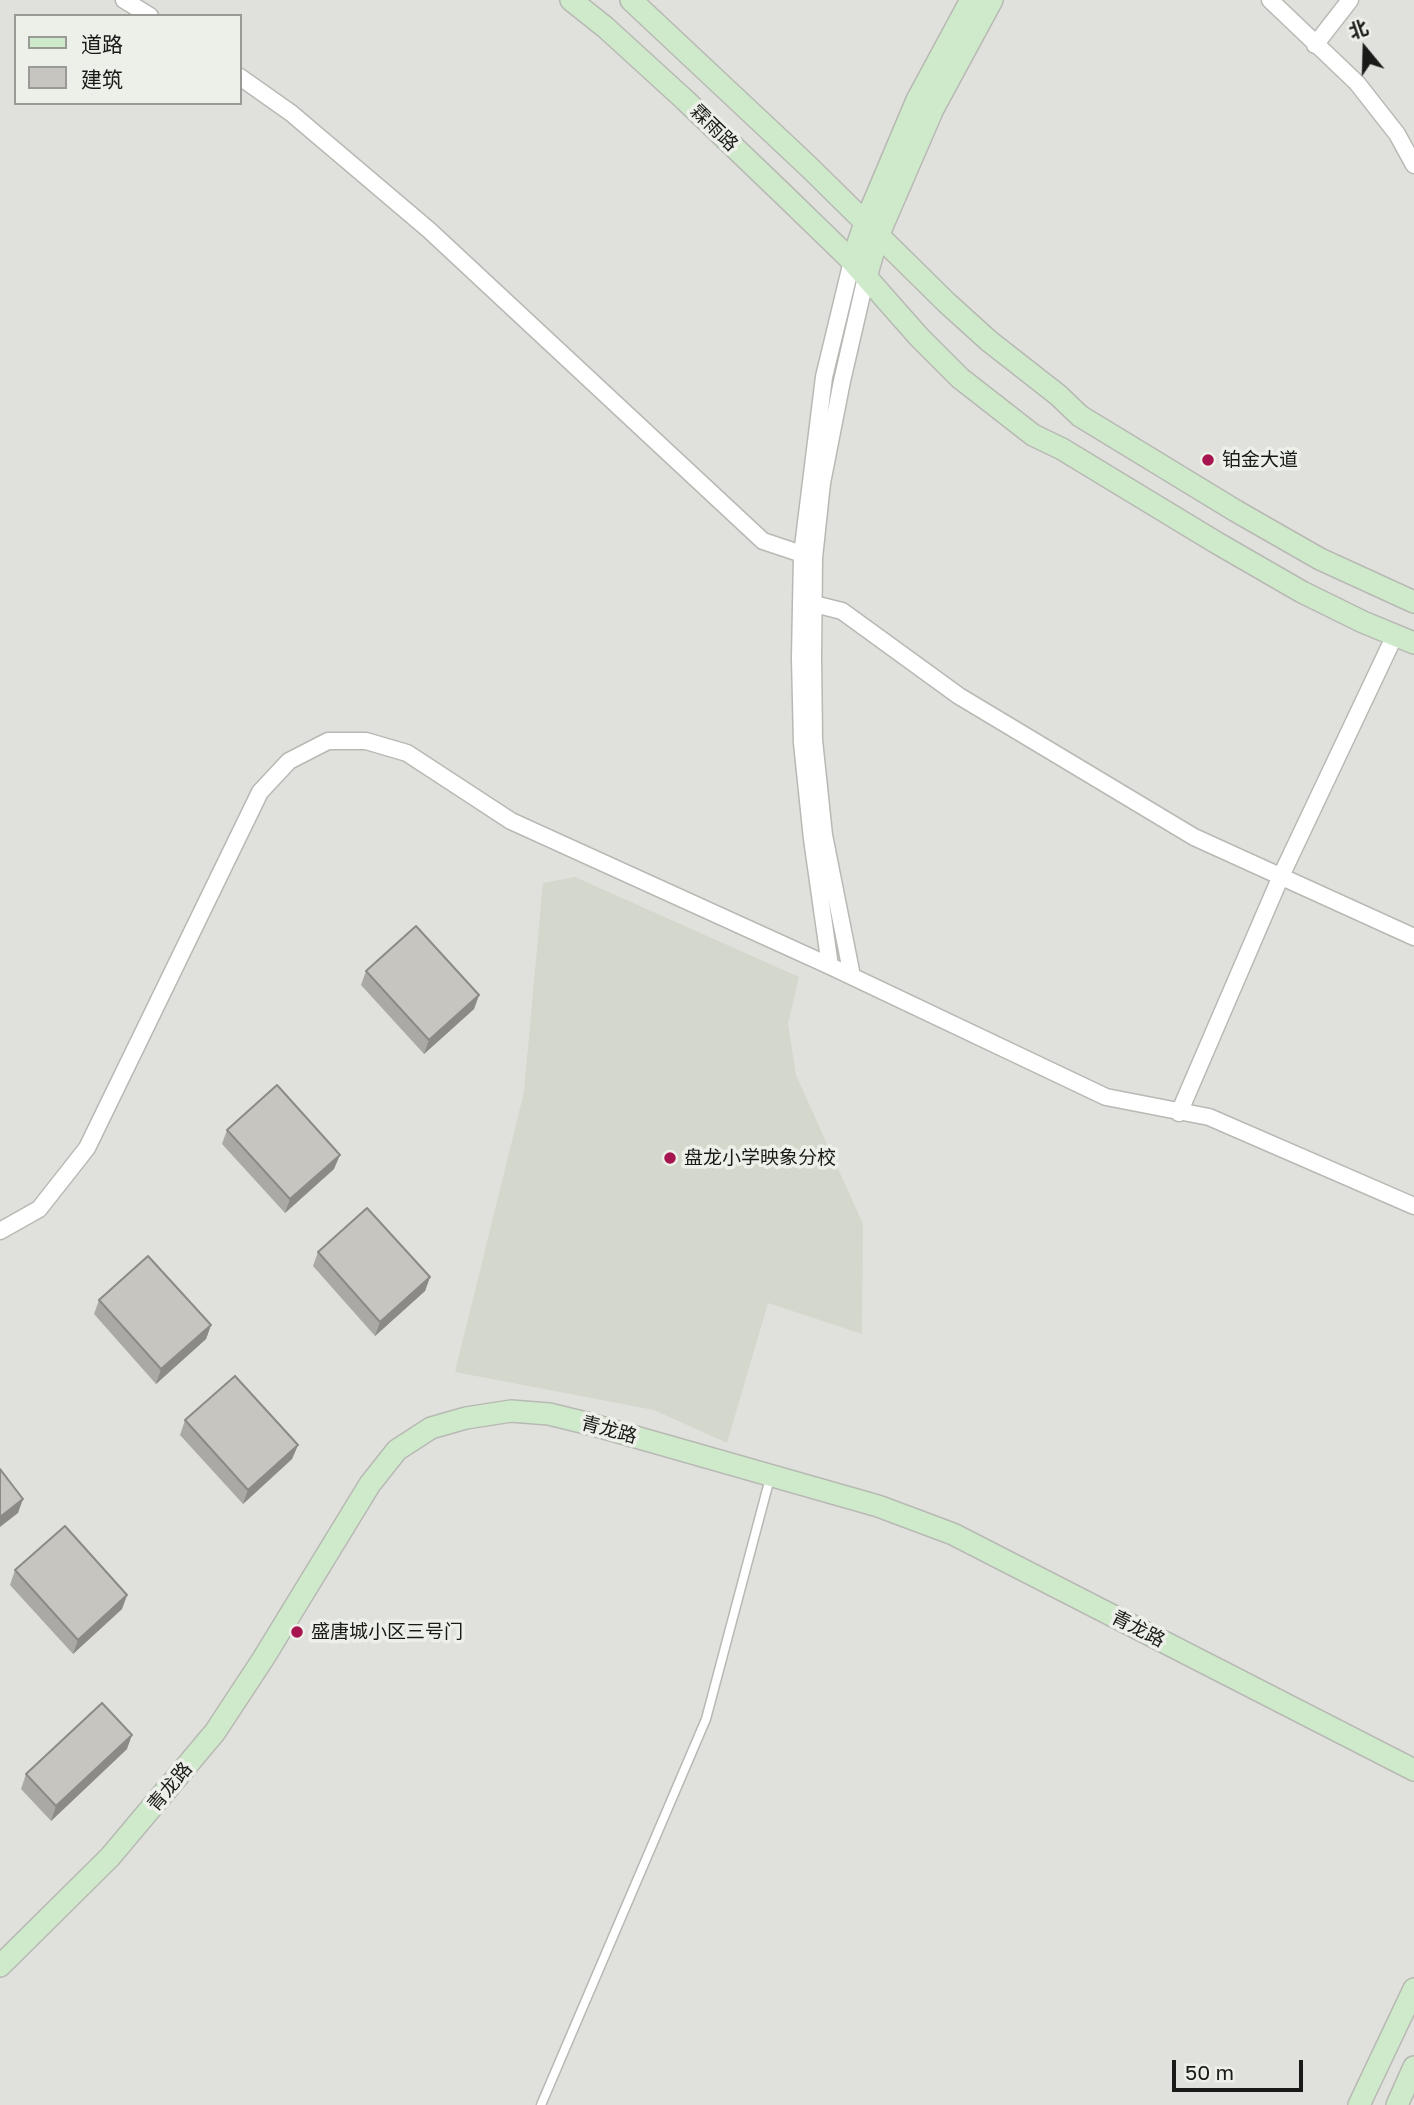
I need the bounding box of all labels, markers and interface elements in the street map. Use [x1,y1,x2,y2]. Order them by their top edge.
legend [14,14,242,105]
north arrow [1330,14,1400,84]
text: 北 [1345,15,1371,43]
text: 道路 [81,31,123,57]
text: 建筑 [81,66,123,92]
street label: 霖雨路 [686,100,742,156]
place label: 铂金大道 [1222,449,1298,471]
marker: 铂金大道 [1200,452,1216,468]
place label: 盘龙小学映象分校 [684,1147,836,1169]
marker: 盘龙小学映象分校 [662,1150,678,1166]
street label: 青龙路 [579,1412,639,1448]
street label: 青龙路 [1107,1606,1169,1652]
place label: 盛唐城小区三号门 [311,1621,463,1643]
marker: 盛唐城小区三号门 [289,1624,305,1640]
street label: 青龙路 [143,1758,197,1816]
scale bar [1176,2046,1307,2090]
text: 50 m [1185,2059,1234,2085]

